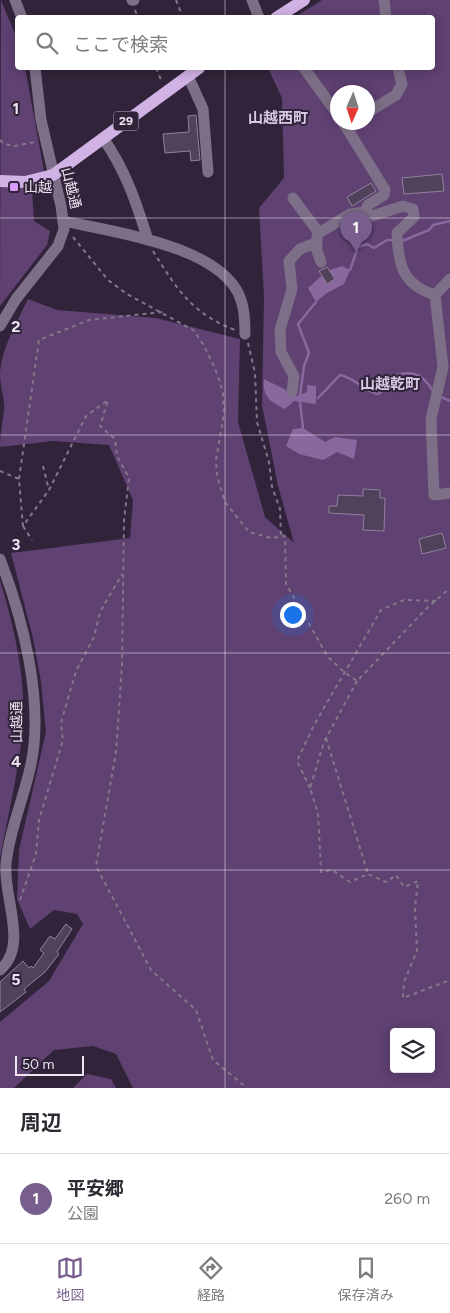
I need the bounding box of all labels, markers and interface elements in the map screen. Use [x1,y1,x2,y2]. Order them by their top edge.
search box [15,15,435,70]
icon: search [33,29,61,57]
text: ここで検索 [73,33,168,56]
north arrow [330,85,375,130]
text: 1 [13,99,19,118]
district label: 山越西町 [248,109,308,127]
road number: 29 [114,112,138,130]
street label: 山越通 [58,166,84,210]
place label: 山越 [24,179,52,196]
marker: 山越 [8,181,20,193]
pin: 1 [340,211,372,252]
text: 2 [11,317,21,336]
district label: 山越乾町 [360,375,420,393]
text: 3 [12,535,21,554]
your location [280,602,306,628]
street label: 山越通 [8,701,26,743]
text: 4 [11,752,21,771]
text: 5 [11,970,21,989]
map controls [390,1028,435,1073]
button: layers [390,1028,435,1073]
scale bar [15,1053,84,1076]
text: 50 m [22,1056,54,1073]
text: 周辺 [20,1110,62,1135]
text: 平安郷 [67,1177,124,1200]
text: 1 [33,1189,39,1208]
text: 260 m [384,1189,430,1208]
text: 公園 [67,1204,99,1223]
tab: 地図 [56,1254,84,1304]
tab: 経路 [197,1254,225,1304]
tab: 保存済み [338,1254,394,1304]

